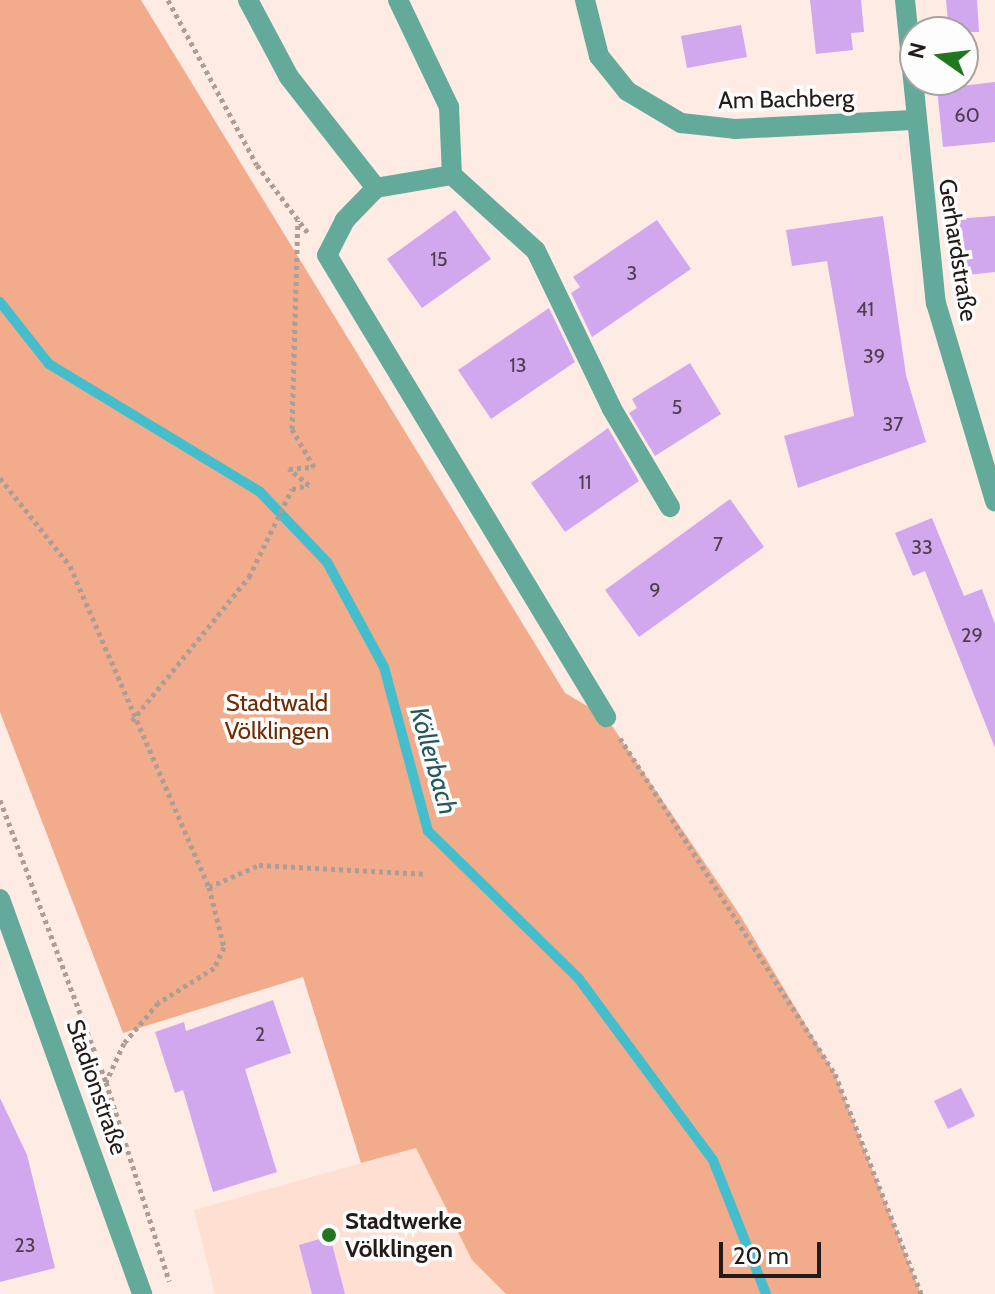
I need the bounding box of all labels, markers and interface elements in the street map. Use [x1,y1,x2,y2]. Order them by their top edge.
north arrow [899,16,979,96]
text: N [902,40,932,61]
street label: Am Bachberg [718,83,854,115]
house number: 60 [954,103,980,127]
street label: Gerhardstraße [933,177,983,323]
house number: 15 [430,247,448,271]
house number: 3 [627,261,637,285]
house number: 41 [856,297,874,321]
house number: 39 [863,344,885,368]
house number: 13 [509,353,527,377]
house number: 5 [672,395,682,419]
house number: 37 [883,412,903,436]
house number: 11 [578,470,592,494]
house number: 7 [713,532,723,556]
house number: 33 [911,535,933,559]
house number: 9 [649,578,661,602]
house number: 29 [961,623,983,647]
park label: Stadtwald Völklingen [225,689,329,745]
water label: Köllerbach [403,704,463,818]
street label: Stadionstraße [60,1016,134,1158]
house number: 2 [255,1022,265,1046]
place label: Stadtwerke Völklingen [345,1207,462,1263]
marker: Stadtwerke Völklingen [320,1226,338,1244]
scale bar [723,1226,825,1276]
house number: 23 [14,1233,36,1257]
text: 20 m [733,1241,789,1270]

